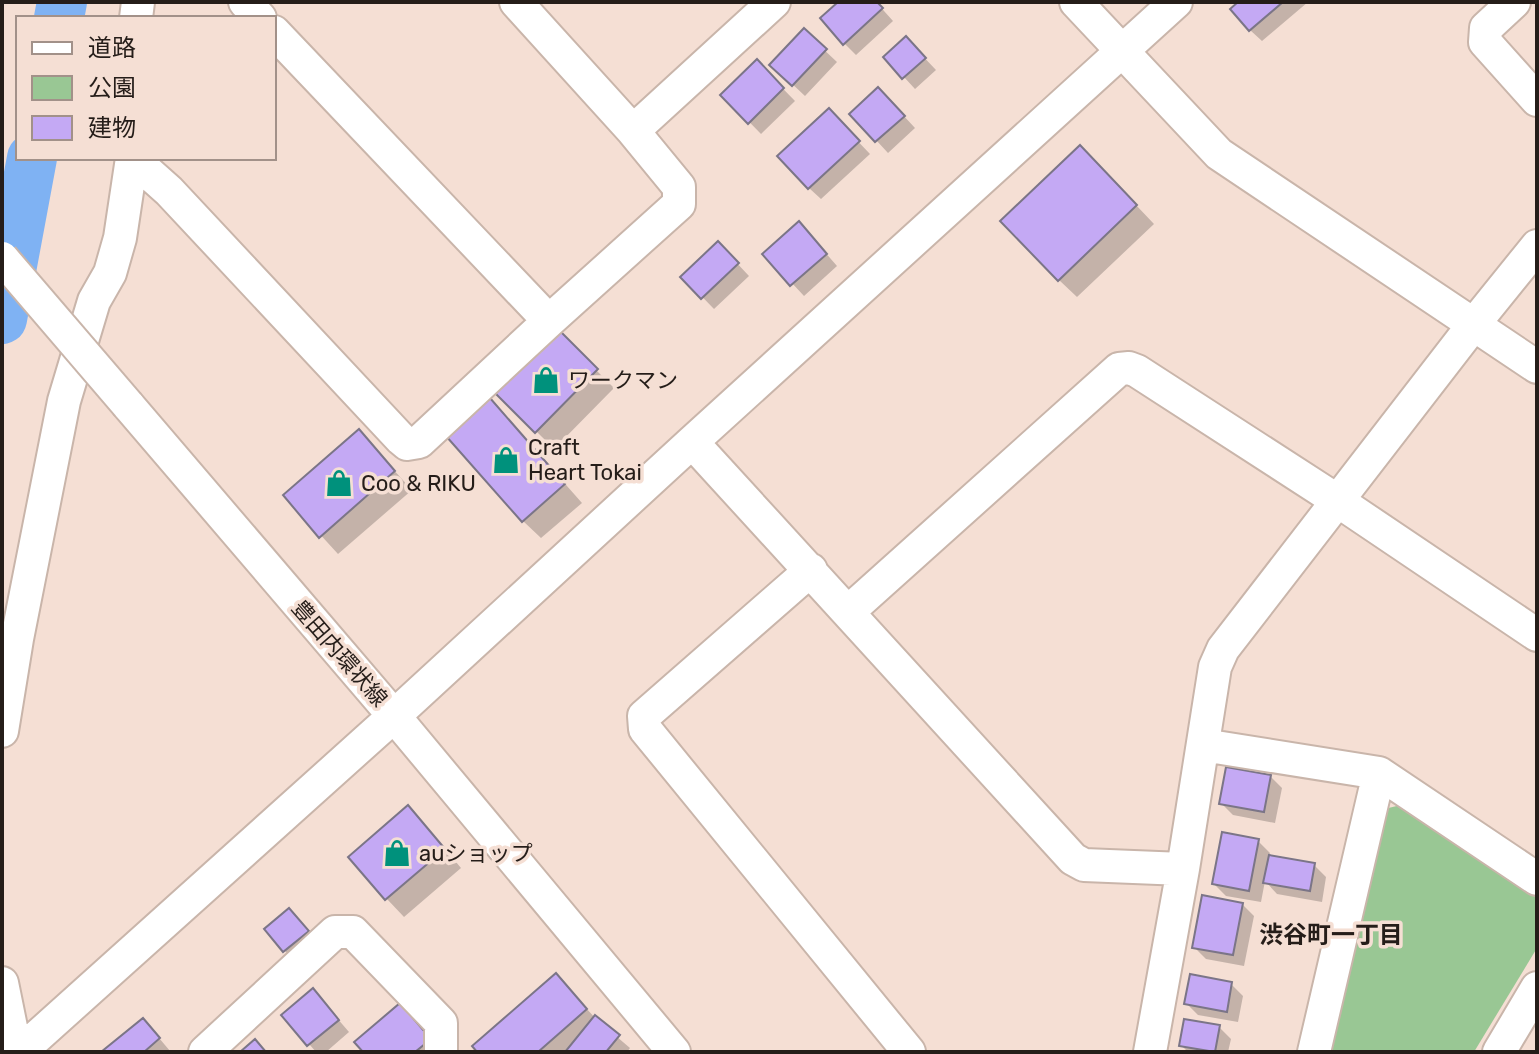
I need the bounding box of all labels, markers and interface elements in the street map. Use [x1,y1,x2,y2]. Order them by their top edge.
legend [16,16,276,160]
text: 道路 [88,34,136,62]
text: 公園 [88,74,136,102]
text: 建物 [88,114,136,142]
shop icon: ワークマン [531,365,561,395]
place label: ワークマン [568,367,678,394]
place label: Craft Heart Tokai [528,434,642,486]
shop icon: Craft Heart Tokai [491,445,521,475]
shop icon: Coo & RIKU [324,468,354,498]
place label: Coo & RIKU [361,470,476,497]
street label: 豊田内環状線 [286,595,393,712]
shop icon: auショップ [382,838,412,868]
place label: auショップ [419,840,532,867]
district label: 渋谷町一丁目 [1259,921,1403,949]

